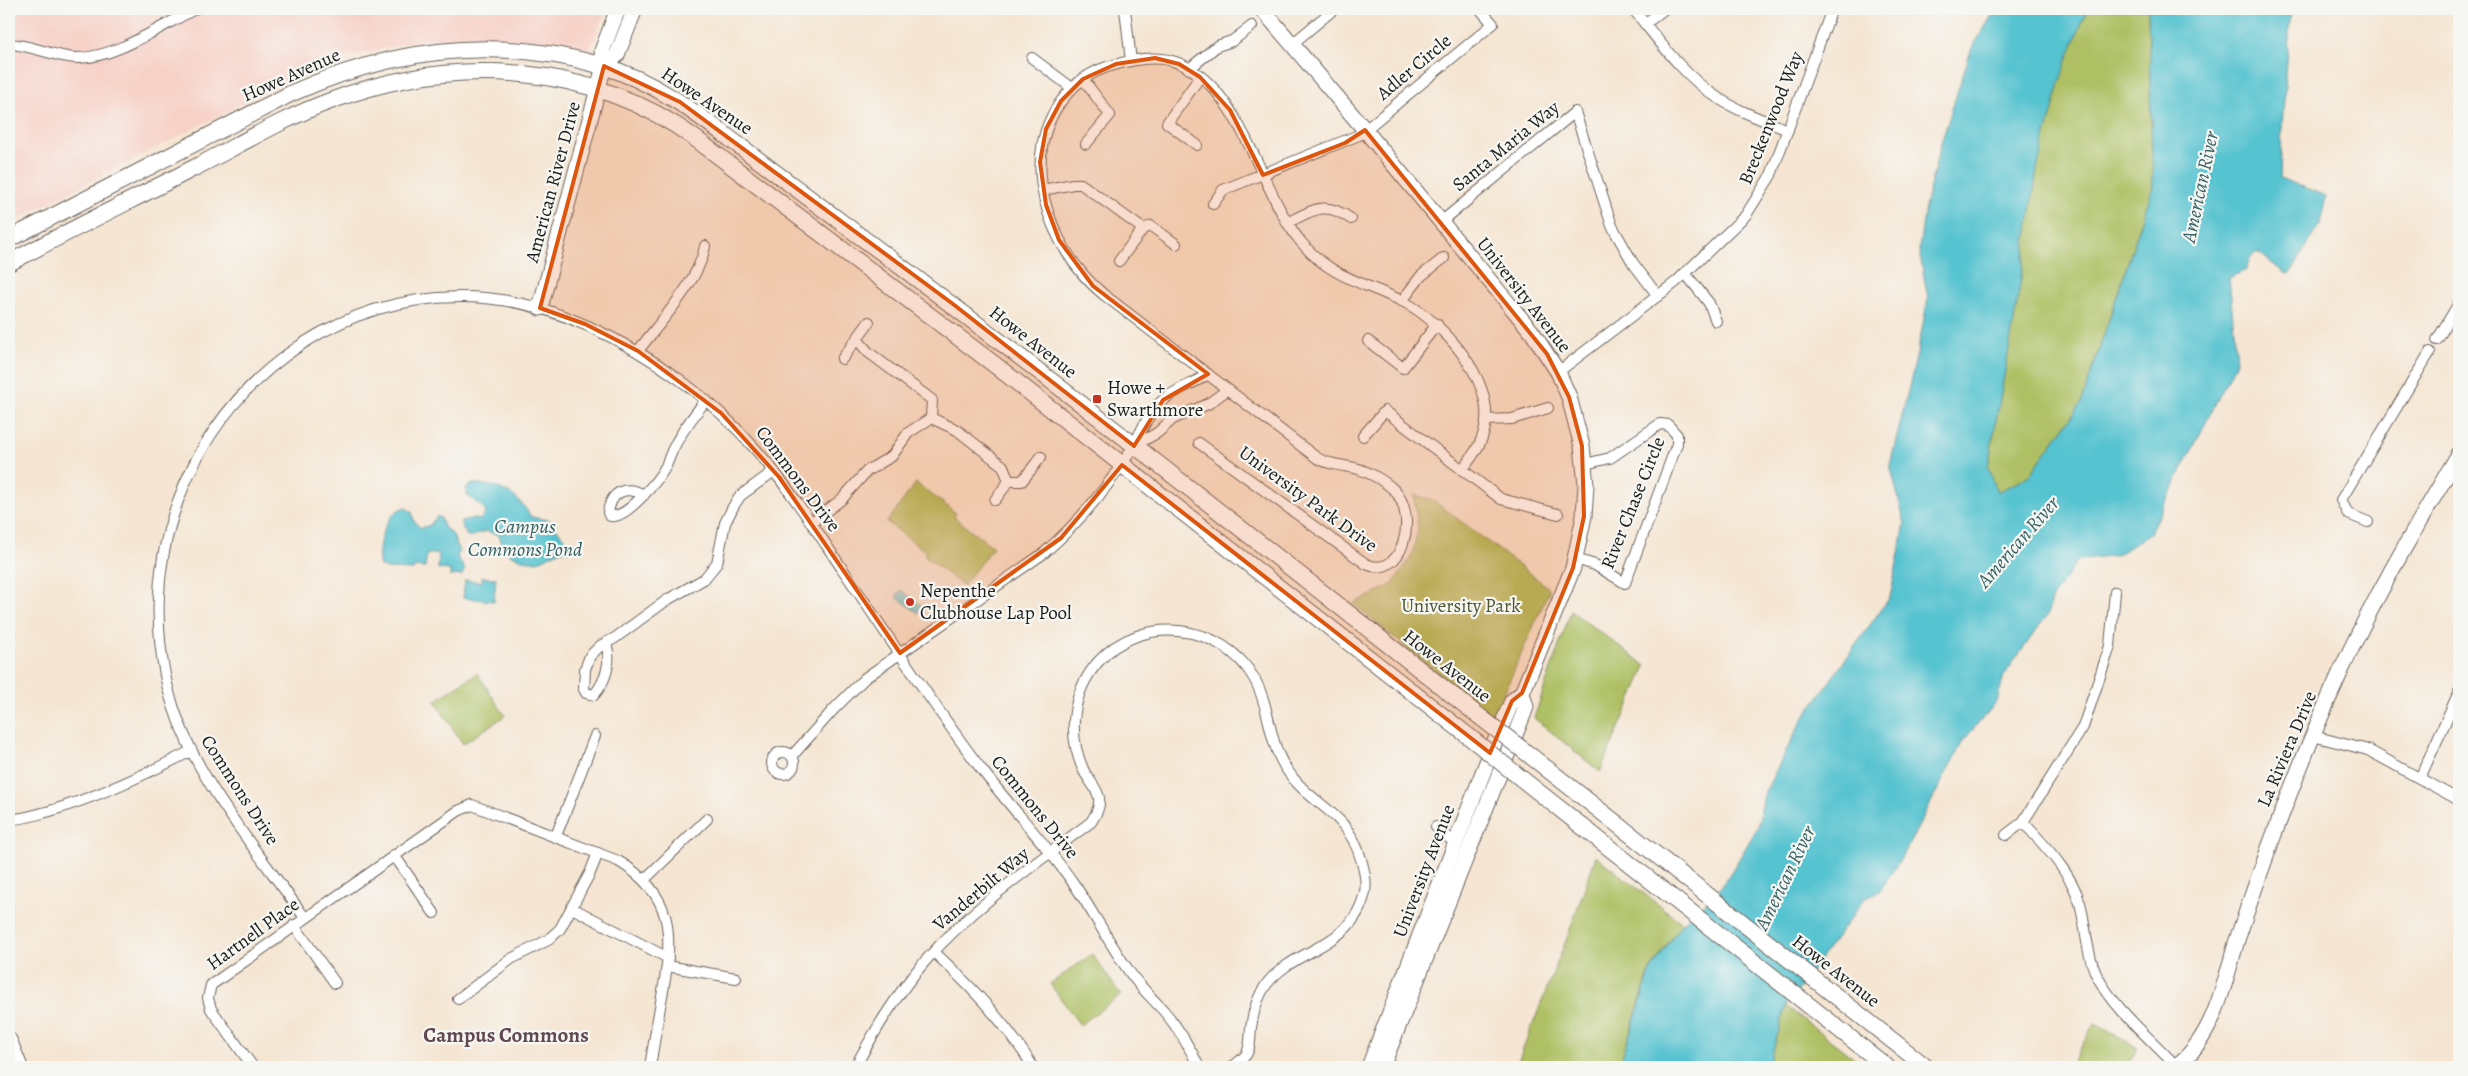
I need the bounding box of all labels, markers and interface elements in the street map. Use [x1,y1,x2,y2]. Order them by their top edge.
street label: Adler Circle [1370,28,1457,107]
street label: Howe Avenue [238,42,344,108]
street label: Breckenwood Way [1732,47,1810,189]
street label: Howe Avenue [656,61,758,141]
street label: Santa Maria Way [1447,94,1565,197]
street label: American River Drive [519,99,587,266]
water label: American River [2175,128,2225,246]
street label: University Avenue [1471,232,1577,358]
street label: Howe Avenue [984,299,1082,385]
place label: Howe + Swarthmore [1107,375,1203,423]
marker: Howe + Swarthmore [1091,393,1103,405]
street label: Commons Drive [750,421,846,537]
street label: River Chase Circle [1595,433,1671,573]
street label: University Park Drive [1233,440,1383,558]
water label: American River [1970,490,2066,594]
water label: Campus Commons Pond [468,513,583,563]
place label: Nepenthe Clubhouse Lap Pool [920,578,1072,626]
park label: University Park [1401,593,1521,619]
marker: Nepenthe Clubhouse Lap Pool [904,596,916,608]
street label: Howe Avenue [1398,623,1496,709]
street label: La Riviera Drive [2251,687,2323,811]
street label: Commons Drive [195,730,285,850]
street label: Commons Drive [985,750,1085,864]
street label: University Avenue [1387,801,1461,941]
water label: American River [1748,820,1822,936]
street label: Vanderbilt Way [927,841,1035,938]
street label: Hartnell Place [201,892,305,976]
street label: Howe Avenue [1787,928,1885,1014]
district label: Campus Commons [423,1021,589,1049]

